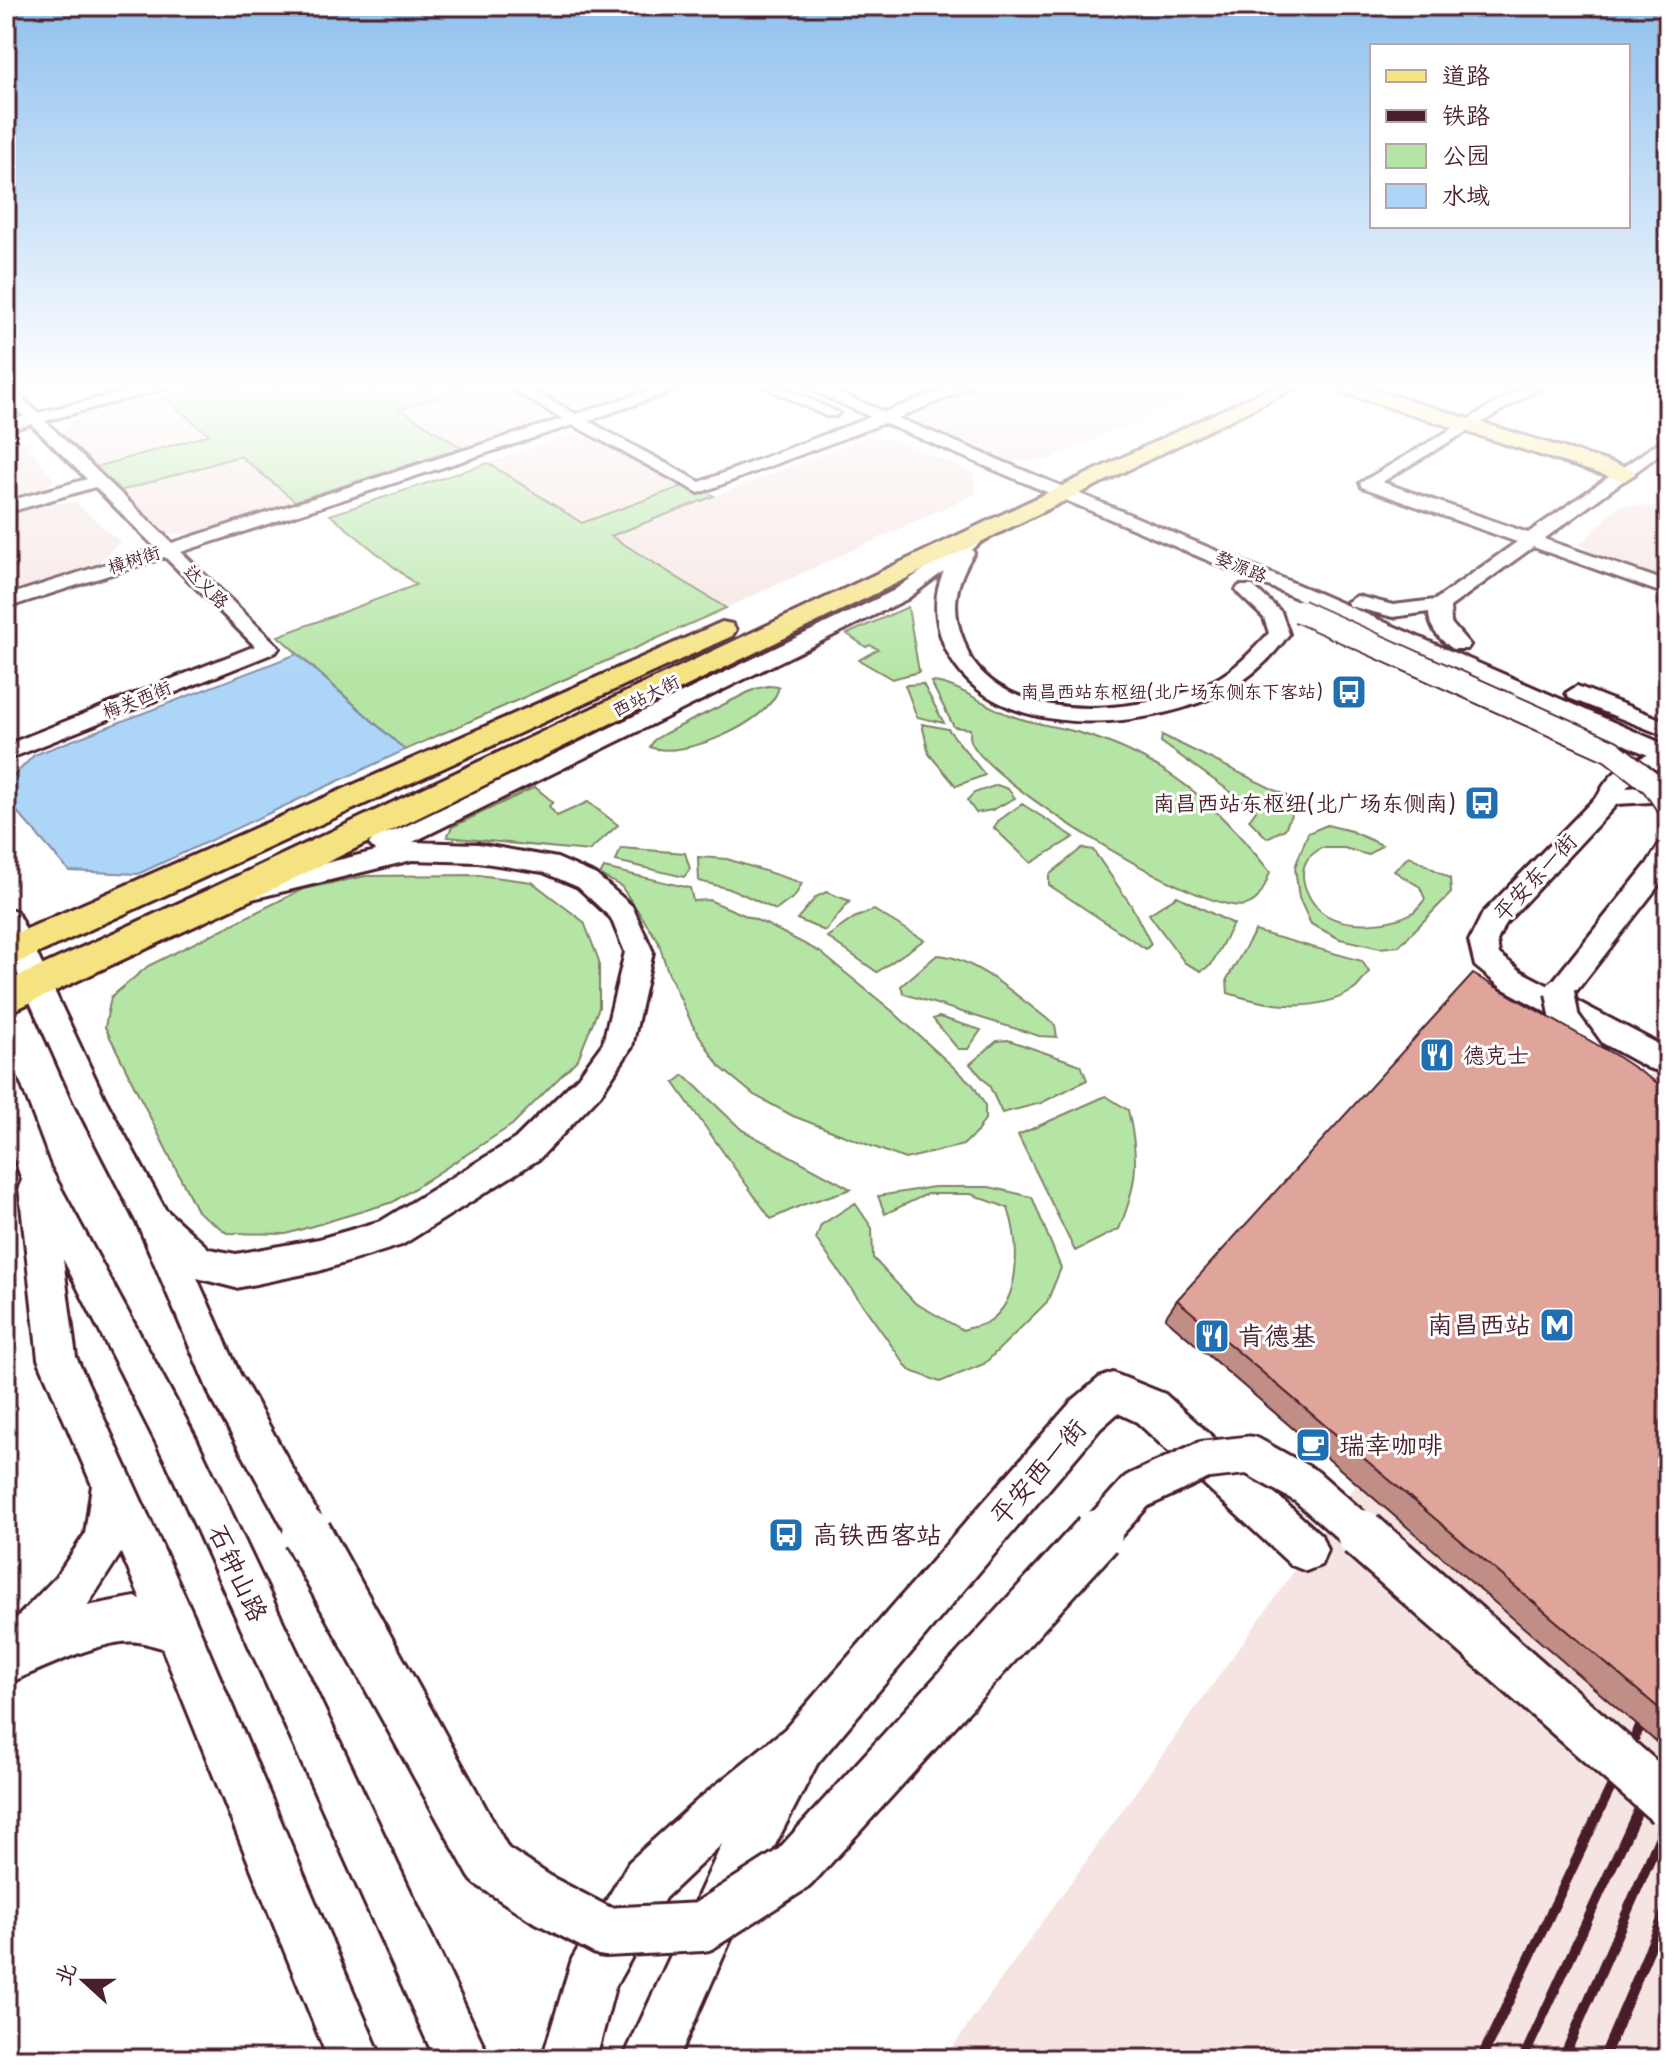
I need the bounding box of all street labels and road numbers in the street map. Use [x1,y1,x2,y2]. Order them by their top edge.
street label: 樟树街 [104,537,163,580]
street label: 婺源路 [1211,543,1272,589]
street label: 达义路 [178,557,236,614]
street label: 西站大街 [607,667,684,723]
street label: 梅关西街 [98,673,175,725]
street label: 平安东一街 [1484,824,1583,927]
street label: 平安西一街 [980,1409,1094,1533]
street label: 石钟山路 [200,1517,279,1628]

